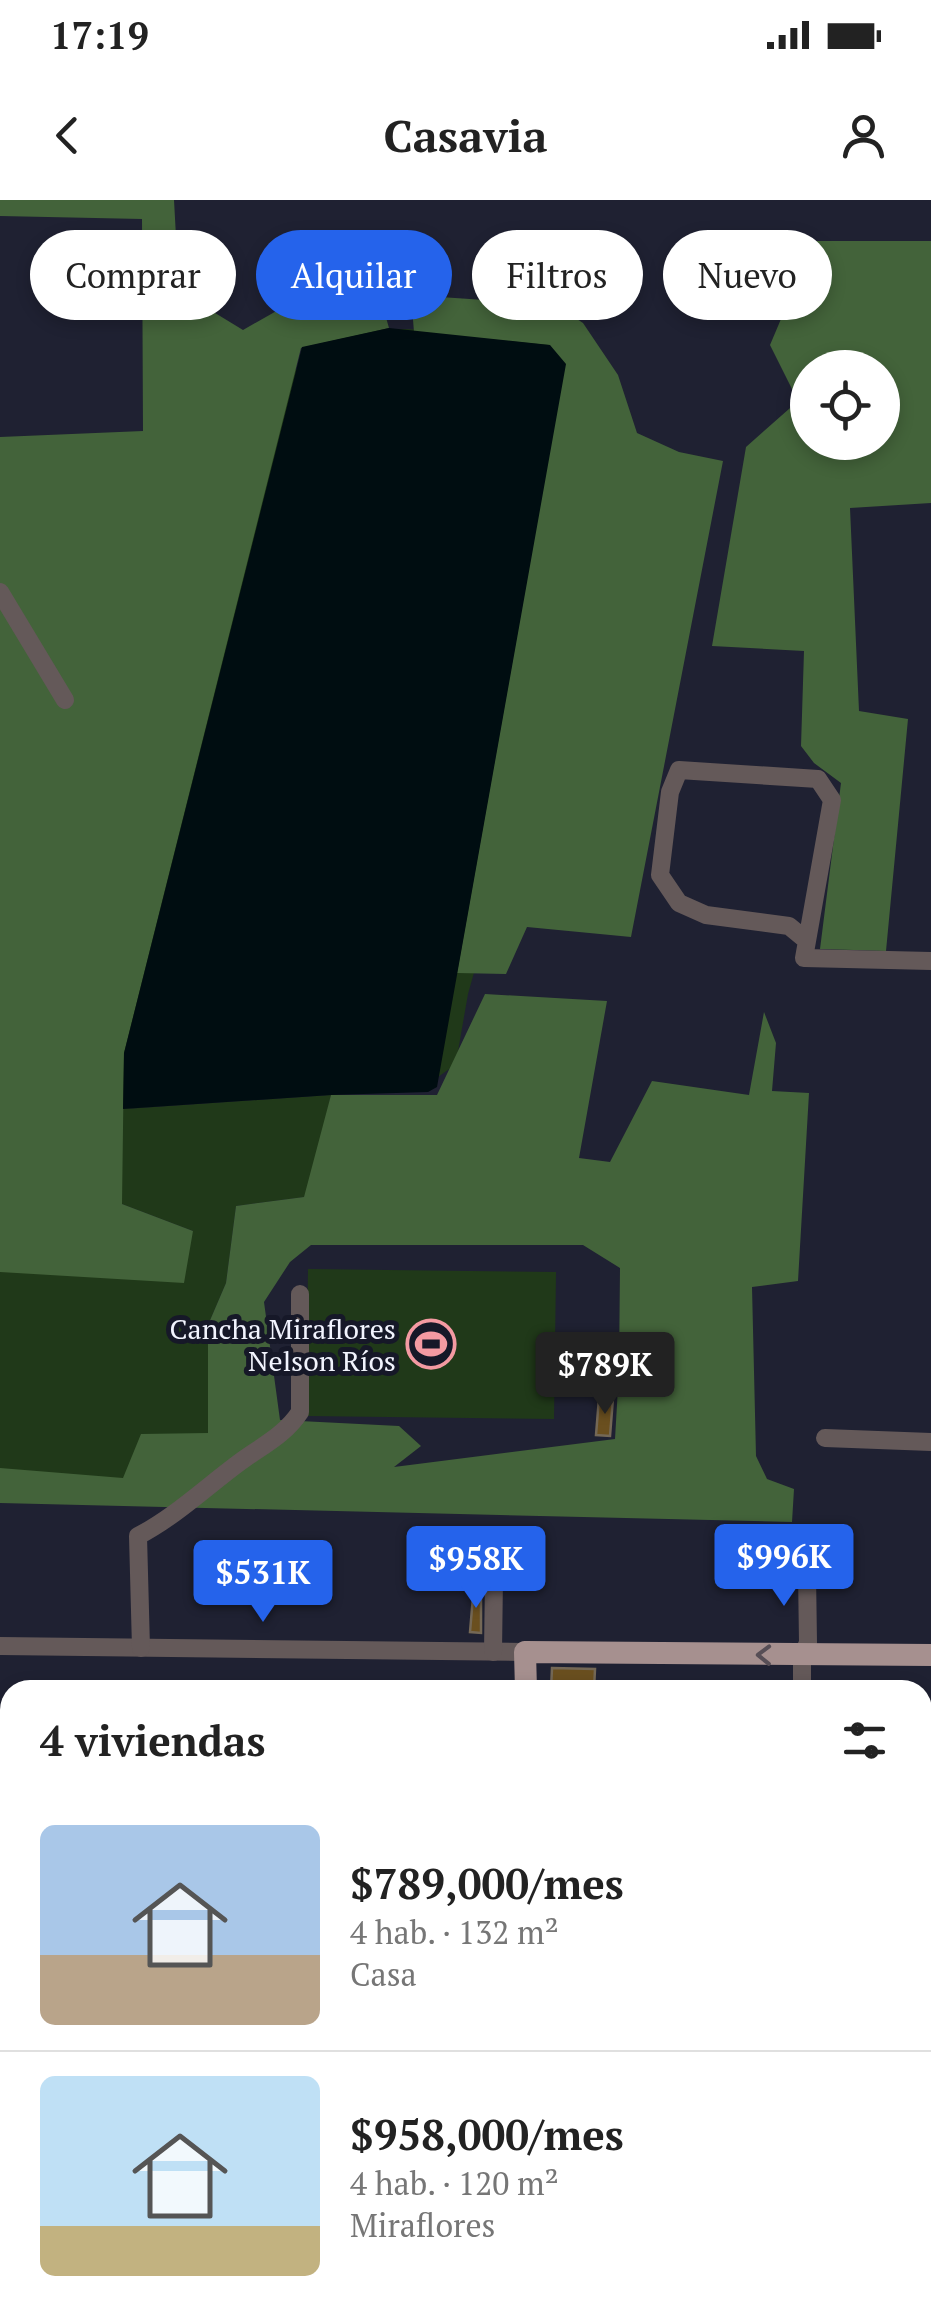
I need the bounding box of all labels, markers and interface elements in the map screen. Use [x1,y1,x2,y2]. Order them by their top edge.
text: 17:19 [50,10,149,60]
text: Casavia [383,105,548,165]
icon: back [40,108,95,163]
icon: person [836,108,891,163]
chip: Comprar [30,230,236,320]
chip: Alquilar [256,230,452,320]
chip: Filtros [472,230,643,320]
chip: Nuevo [663,230,832,320]
map controls [790,350,900,460]
button: locate [790,350,900,460]
place label: Cancha Miraflores Nelson Ríos [170,1310,396,1379]
sports icon: Cancha Miraflores Nelson Ríos [405,1318,457,1370]
pin: $789K [535,1332,675,1417]
text: $789K [557,1343,653,1385]
pin: $996K [714,1524,854,1609]
pin: $958K [406,1526,546,1611]
text: $996K [736,1535,832,1577]
text: $958K [428,1537,524,1579]
pin: $531K [193,1540,333,1625]
text: $531K [215,1551,311,1593]
one-way arrow [755,1644,770,1666]
text: 4 viviendas [40,1712,265,1768]
icon: filters [837,1713,892,1768]
text: $789,000/mes [350,1855,624,1911]
icon: home [120,1865,240,1985]
text: 4 hab. · 132 m² [350,1911,558,1953]
text: Casa [350,1953,417,1995]
text: $958,000/mes [350,2106,624,2162]
icon: home [120,2116,240,2236]
text: 4 hab. · 120 m² [350,2162,558,2204]
text: Miraflores [350,2204,495,2246]

